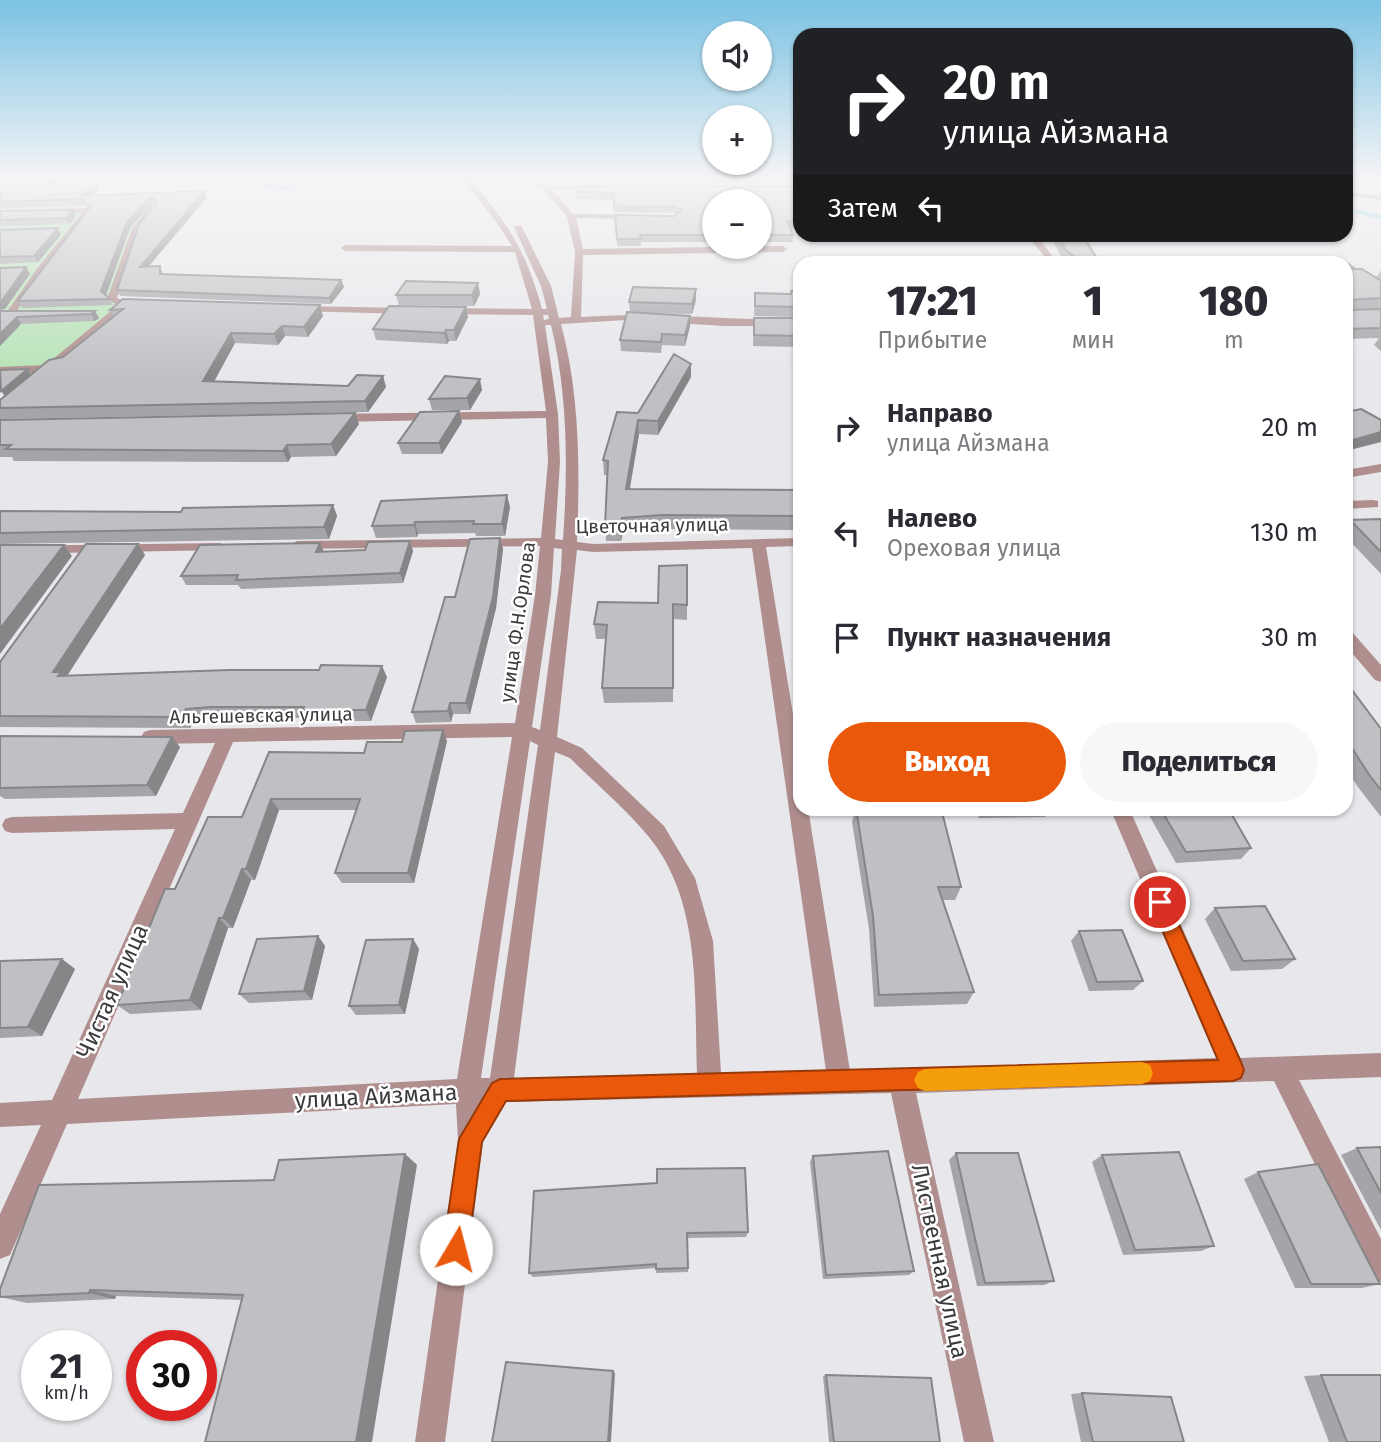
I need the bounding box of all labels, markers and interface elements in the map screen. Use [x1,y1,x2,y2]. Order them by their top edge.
map controls [702,21,772,259]
button: sound [702,21,772,91]
text: 20 m [943,53,1050,112]
icon: right [828,56,919,147]
button: + [702,105,772,175]
text: улица Айзмана [943,113,1169,151]
button: − [702,189,772,259]
icon: left [912,189,950,227]
text: Затем [828,193,898,224]
text: 17:21 [887,276,978,326]
text: 1 [1083,276,1103,326]
text: 180 [1199,276,1269,326]
text: Прибытие [877,326,987,354]
text: мин [1072,326,1115,354]
text: m [1224,326,1244,354]
text: Направо [887,398,993,429]
icon: right [828,409,866,447]
text: 20 m [1261,412,1318,443]
text: улица Айзмана [887,429,1050,457]
text: Налево [887,503,977,534]
street label: Цветочная улица [575,513,729,538]
icon: left [828,514,866,552]
text: 130 m [1250,517,1318,548]
text: Ореховая улица [887,534,1061,562]
street label: улица Ф.Н.Орлова [495,540,540,704]
icon: arrive [828,619,866,657]
text: Пункт назначения [887,622,1111,653]
text: 30 m [1261,622,1318,653]
street label: Альгешевская улица [169,702,353,729]
button: Выход [828,722,1066,802]
button: Поделиться [1080,722,1318,802]
pin [1130,872,1190,932]
icon: arrive [1141,883,1179,921]
street label: Чистая улица [70,920,154,1062]
street label: улица Айзмана [294,1078,458,1114]
street label: Лиственная улица [906,1161,974,1361]
position arrow [419,1212,493,1286]
speed limit sign: 30 [126,1330,217,1421]
text: 21 [50,1345,83,1387]
text: km/h [44,1382,89,1404]

